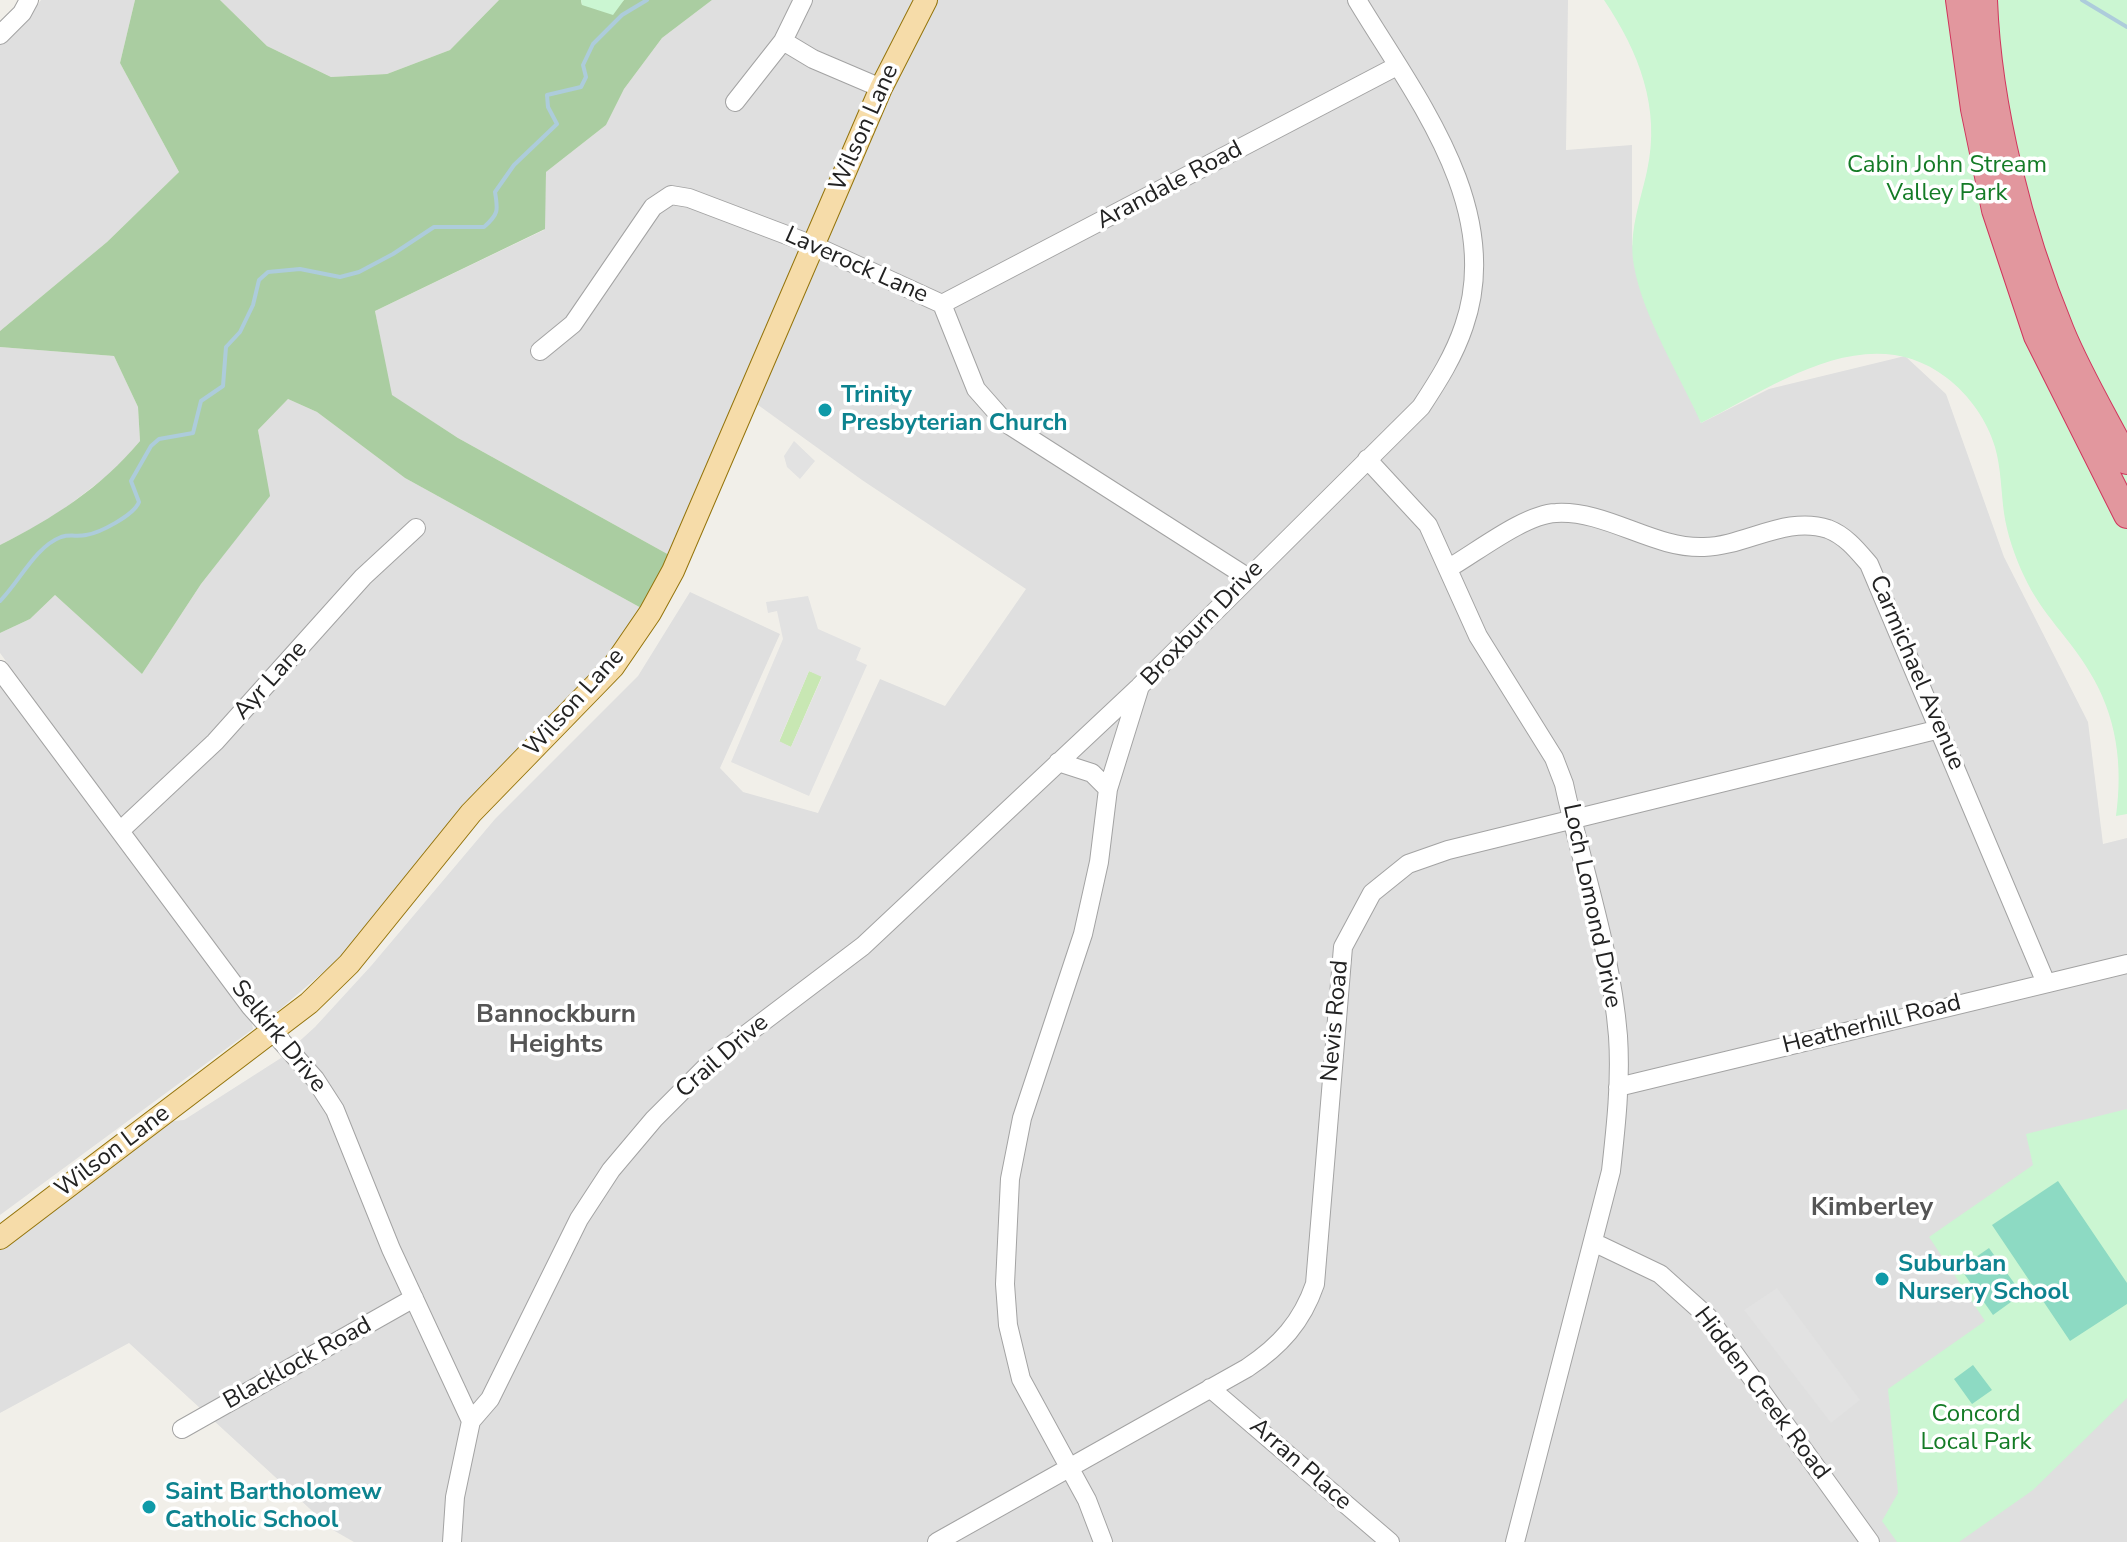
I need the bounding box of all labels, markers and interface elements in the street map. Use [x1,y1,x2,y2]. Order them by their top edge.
street label: Wilson Lane [824,60,906,196]
street label: Arandale Road [1092,136,1248,236]
park label: Cabin John Stream Valley Park [1847,152,2047,208]
street label: Laverock Lane [780,222,932,310]
place label: Trinity Presbyterian Church [841,382,1068,438]
marker: Trinity Presbyterian Church [816,401,834,419]
street label: Broxburn Drive [1136,555,1270,693]
street label: Carmichael Avenue [1862,571,1970,775]
street label: Ayr Lane [228,636,314,726]
street label: Wilson Lane [519,643,631,763]
street label: Loch Lomond Drive [1555,801,1627,1011]
street label: Nevis Road [1316,959,1356,1083]
street label: Selkirk Drive [224,975,332,1099]
street label: Heatherhill Road [1780,989,1964,1061]
district label: Bannockburn Heights [476,1000,636,1062]
street label: Crail Drive [671,1009,775,1105]
street label: Wilson Lane [50,1100,176,1204]
district label: Kimberley [1811,1193,1933,1225]
place label: Suburban Nursery School [1898,1251,2069,1307]
marker: Suburban Nursery School [1873,1270,1891,1288]
street label: Hidden Creek Road [1687,1302,1835,1486]
street label: Blacklock Road [219,1312,377,1416]
park label: Concord Local Park [1920,1401,2032,1457]
street label: Arran Place [1243,1413,1357,1517]
place label: Saint Bartholomew Catholic School [165,1479,382,1535]
marker: Saint Bartholomew Catholic School [140,1498,158,1516]

